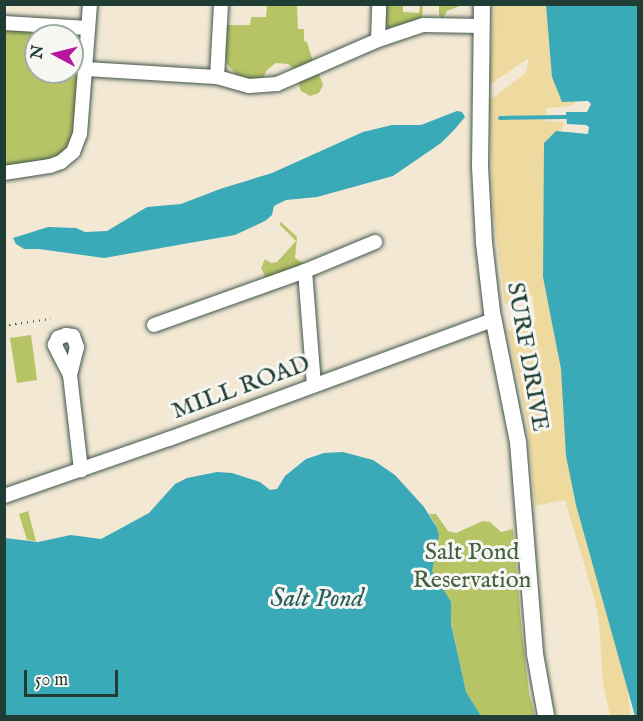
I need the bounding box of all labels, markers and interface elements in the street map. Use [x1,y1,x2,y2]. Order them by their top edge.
north arrow [24,24,84,84]
text: N [27,44,49,60]
street label: SURF DRIVE [500,280,554,434]
street label: MILL ROAD [168,350,314,426]
park label: Salt Pond Reservation [413,539,531,595]
water label: Salt Pond [270,583,364,615]
scale bar [27,658,122,696]
text: 50 m [35,669,68,692]

